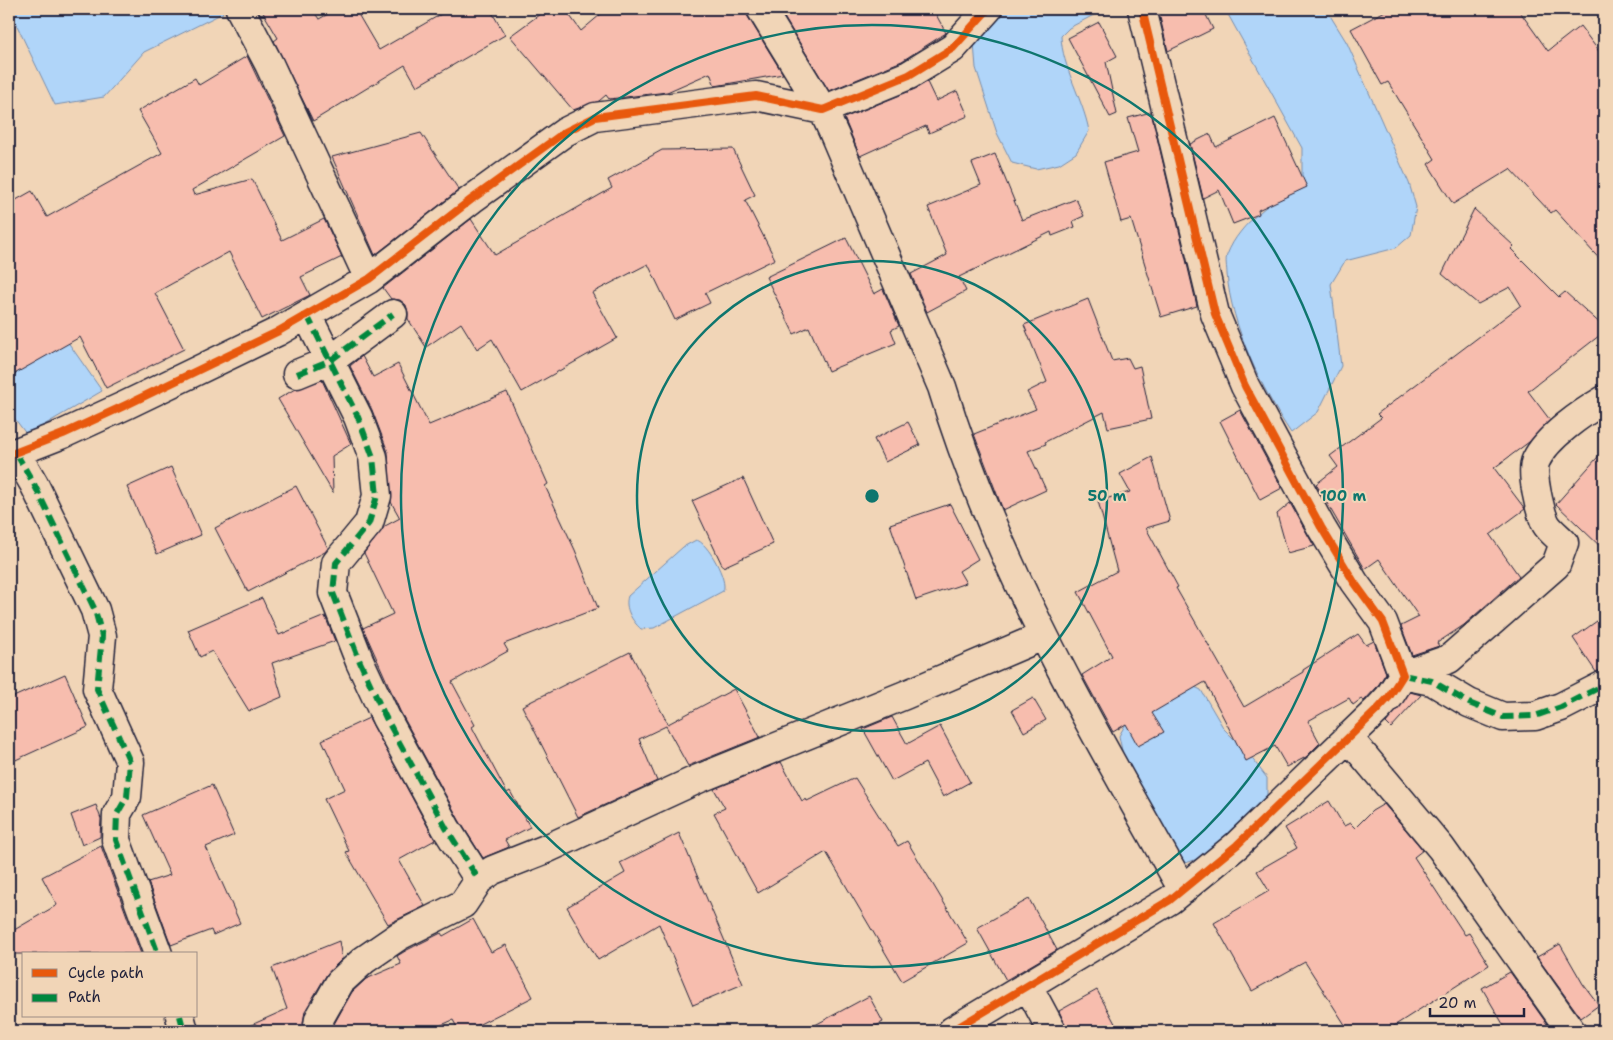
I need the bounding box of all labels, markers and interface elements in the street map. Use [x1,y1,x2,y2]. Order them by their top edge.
text: 50 m [1088,486,1127,506]
text: 100 m [1320,486,1366,506]
centre of rings [863,487,881,505]
legend [22,952,198,1018]
text: Cycle path [68,963,144,983]
scale bar [1430,985,1524,1017]
text: Path [68,987,101,1007]
text: 20 m [1438,993,1477,1013]

